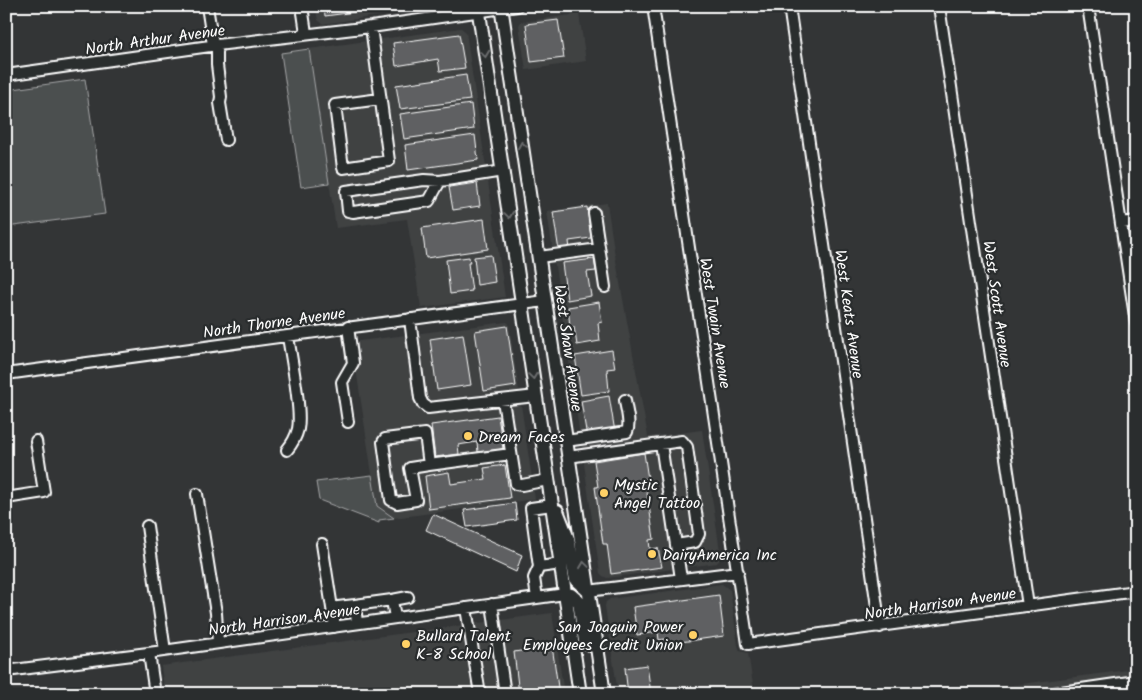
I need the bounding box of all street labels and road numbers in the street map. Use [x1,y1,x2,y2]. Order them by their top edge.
street label: North Arthur Avenue [84,18,227,63]
street label: West Scott Avenue [975,239,1018,369]
street label: West Keats Avenue [827,248,870,380]
street label: West Twain Avenue [692,256,737,390]
street label: West Shaw Avenue [546,283,589,413]
street label: North Thorne Avenue [201,301,347,346]
street label: North Harrison Avenue [863,581,1018,628]
street label: North Harrison Avenue [207,597,362,644]

